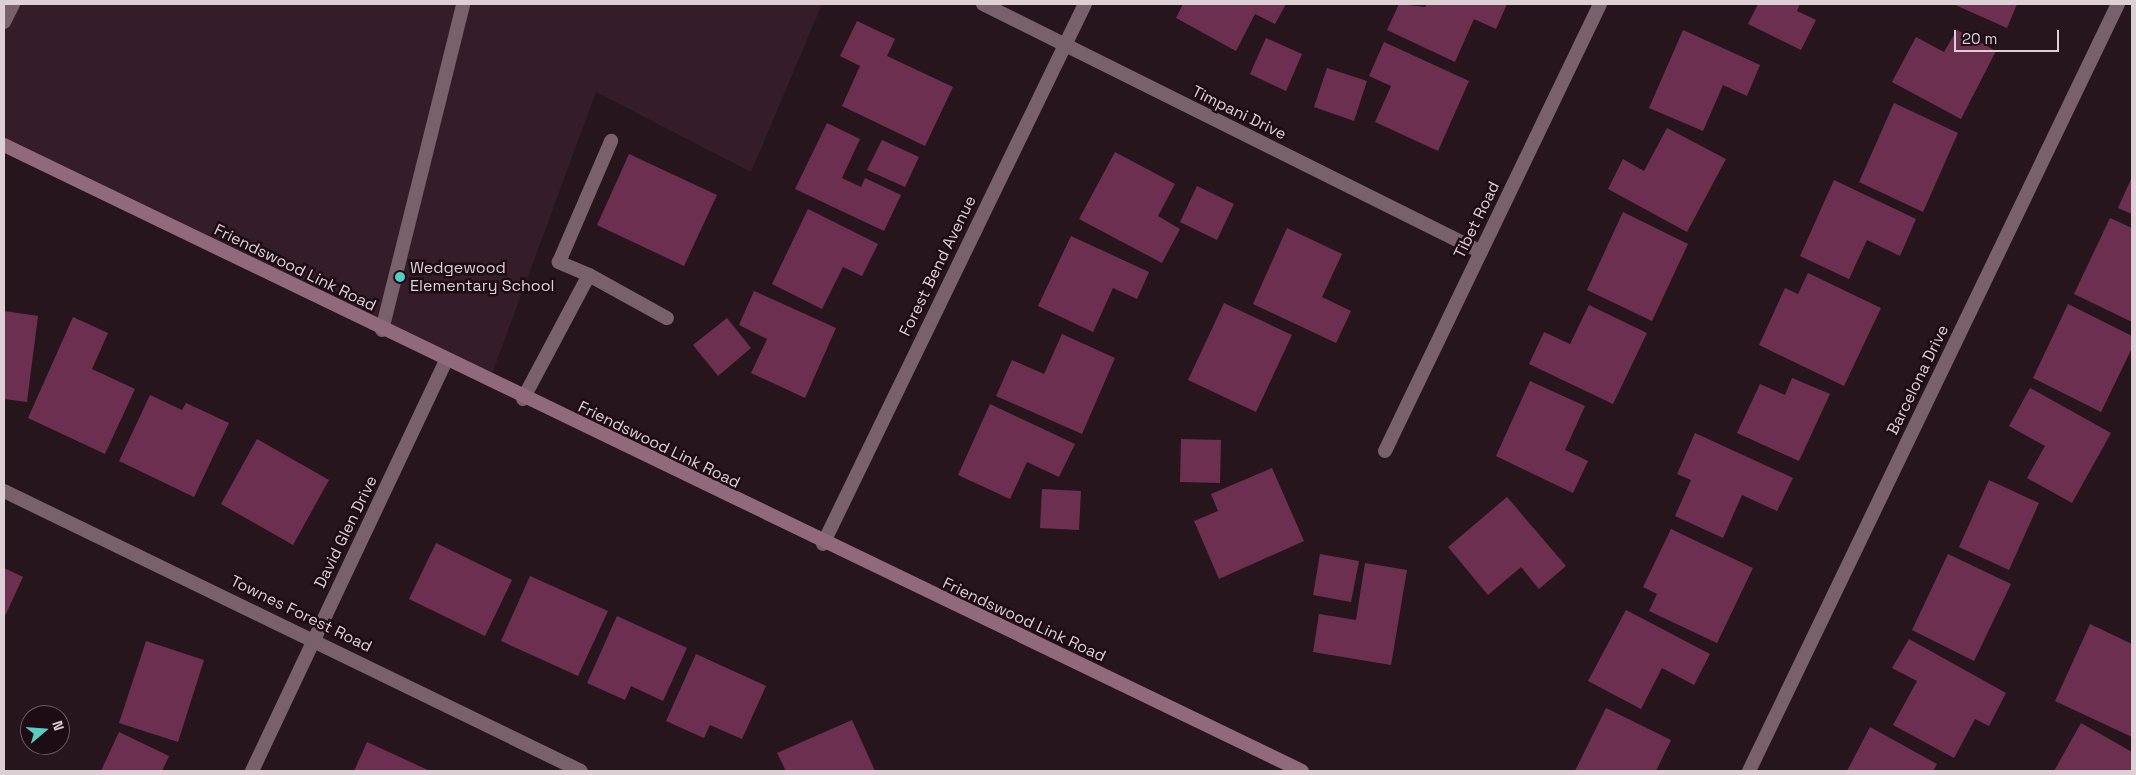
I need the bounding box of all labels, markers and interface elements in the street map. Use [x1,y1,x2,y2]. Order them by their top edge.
scale bar [1956,20,2061,52]
text: 20 m [1962,29,1997,48]
street label: Timpani Drive [1189,82,1289,144]
street label: Tibet Road [1450,178,1504,262]
street label: Forest Bend Avenue [896,193,980,339]
street label: Friendswood Link Road [211,220,379,316]
place label: Wedgewood Elementary School [410,258,555,296]
marker: Wedgewood Elementary School [394,271,406,283]
street label: Barcelona Drive [1883,322,1953,438]
street label: Friendswood Link Road [575,397,743,493]
street label: David Glen Drive [311,473,381,591]
street label: Townes Forest Road [227,571,375,657]
street label: Friendswood Link Road [939,574,1109,666]
north arrow [20,705,70,755]
text: N [48,718,68,733]

